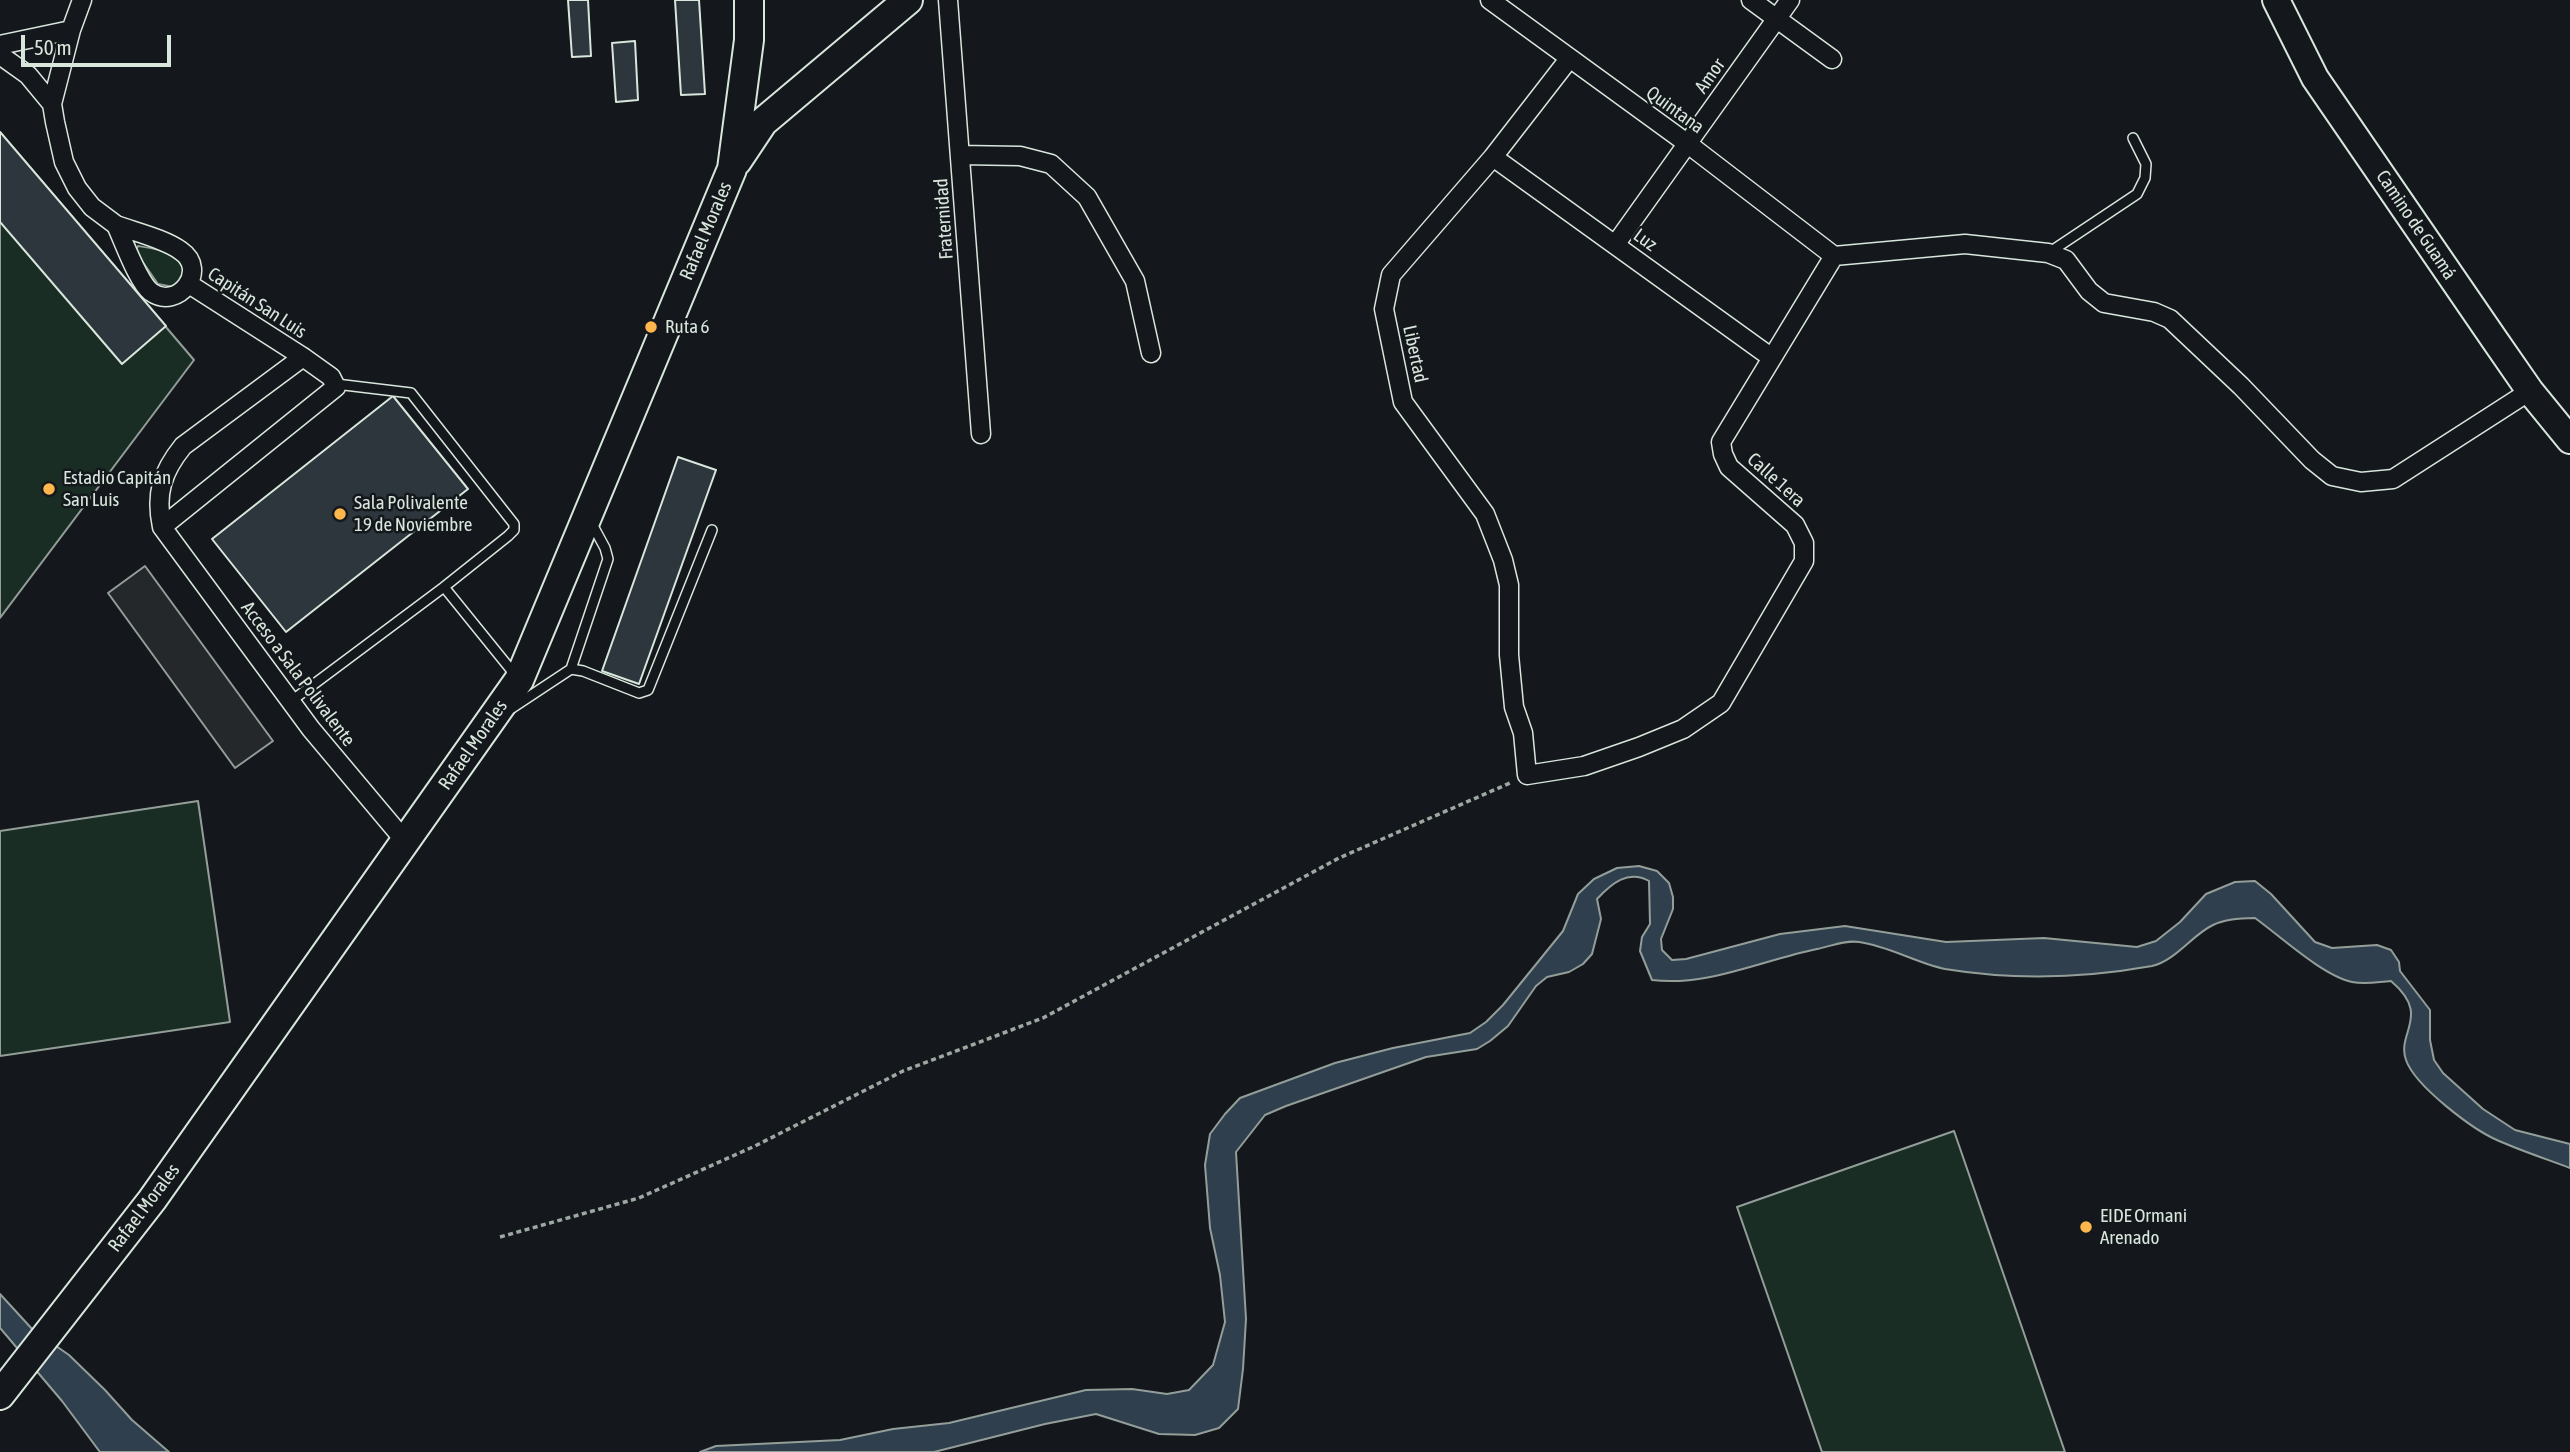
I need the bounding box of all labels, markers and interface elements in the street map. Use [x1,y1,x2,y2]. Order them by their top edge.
scale bar [24,21,175,65]
text: 50 m [34,35,72,59]
street label: Amor [1690,54,1730,98]
street label: Quintana [1642,81,1708,139]
street label: Camino de Guamá [2371,166,2461,284]
street label: Rafael Morales [675,178,737,284]
street label: Fraternidad [930,178,958,260]
street label: Luz [1629,224,1661,256]
street label: Capitán San Luis [203,263,311,343]
place label: Ruta 6 [665,316,710,338]
marker: Ruta 6 [643,319,659,335]
street label: Libertad [1398,323,1432,385]
street label: Calle 1era [1742,448,1810,512]
place label: Estadio Capitán San Luis [63,467,171,511]
marker: Estadio Capitán San Luis [41,481,57,497]
place label: Sala Polivalente 19 de Noviembre [354,492,472,536]
marker: Sala Polivalente 19 de Noviembre [332,506,348,522]
street label: Acceso a Sala Polivalente [236,597,360,751]
street label: Rafael Morales [434,696,512,794]
street label: Rafael Morales [103,1159,185,1257]
place label: EIDE Ormani Arenado [2100,1205,2187,1249]
marker: EIDE Ormani Arenado [2078,1219,2094,1235]

